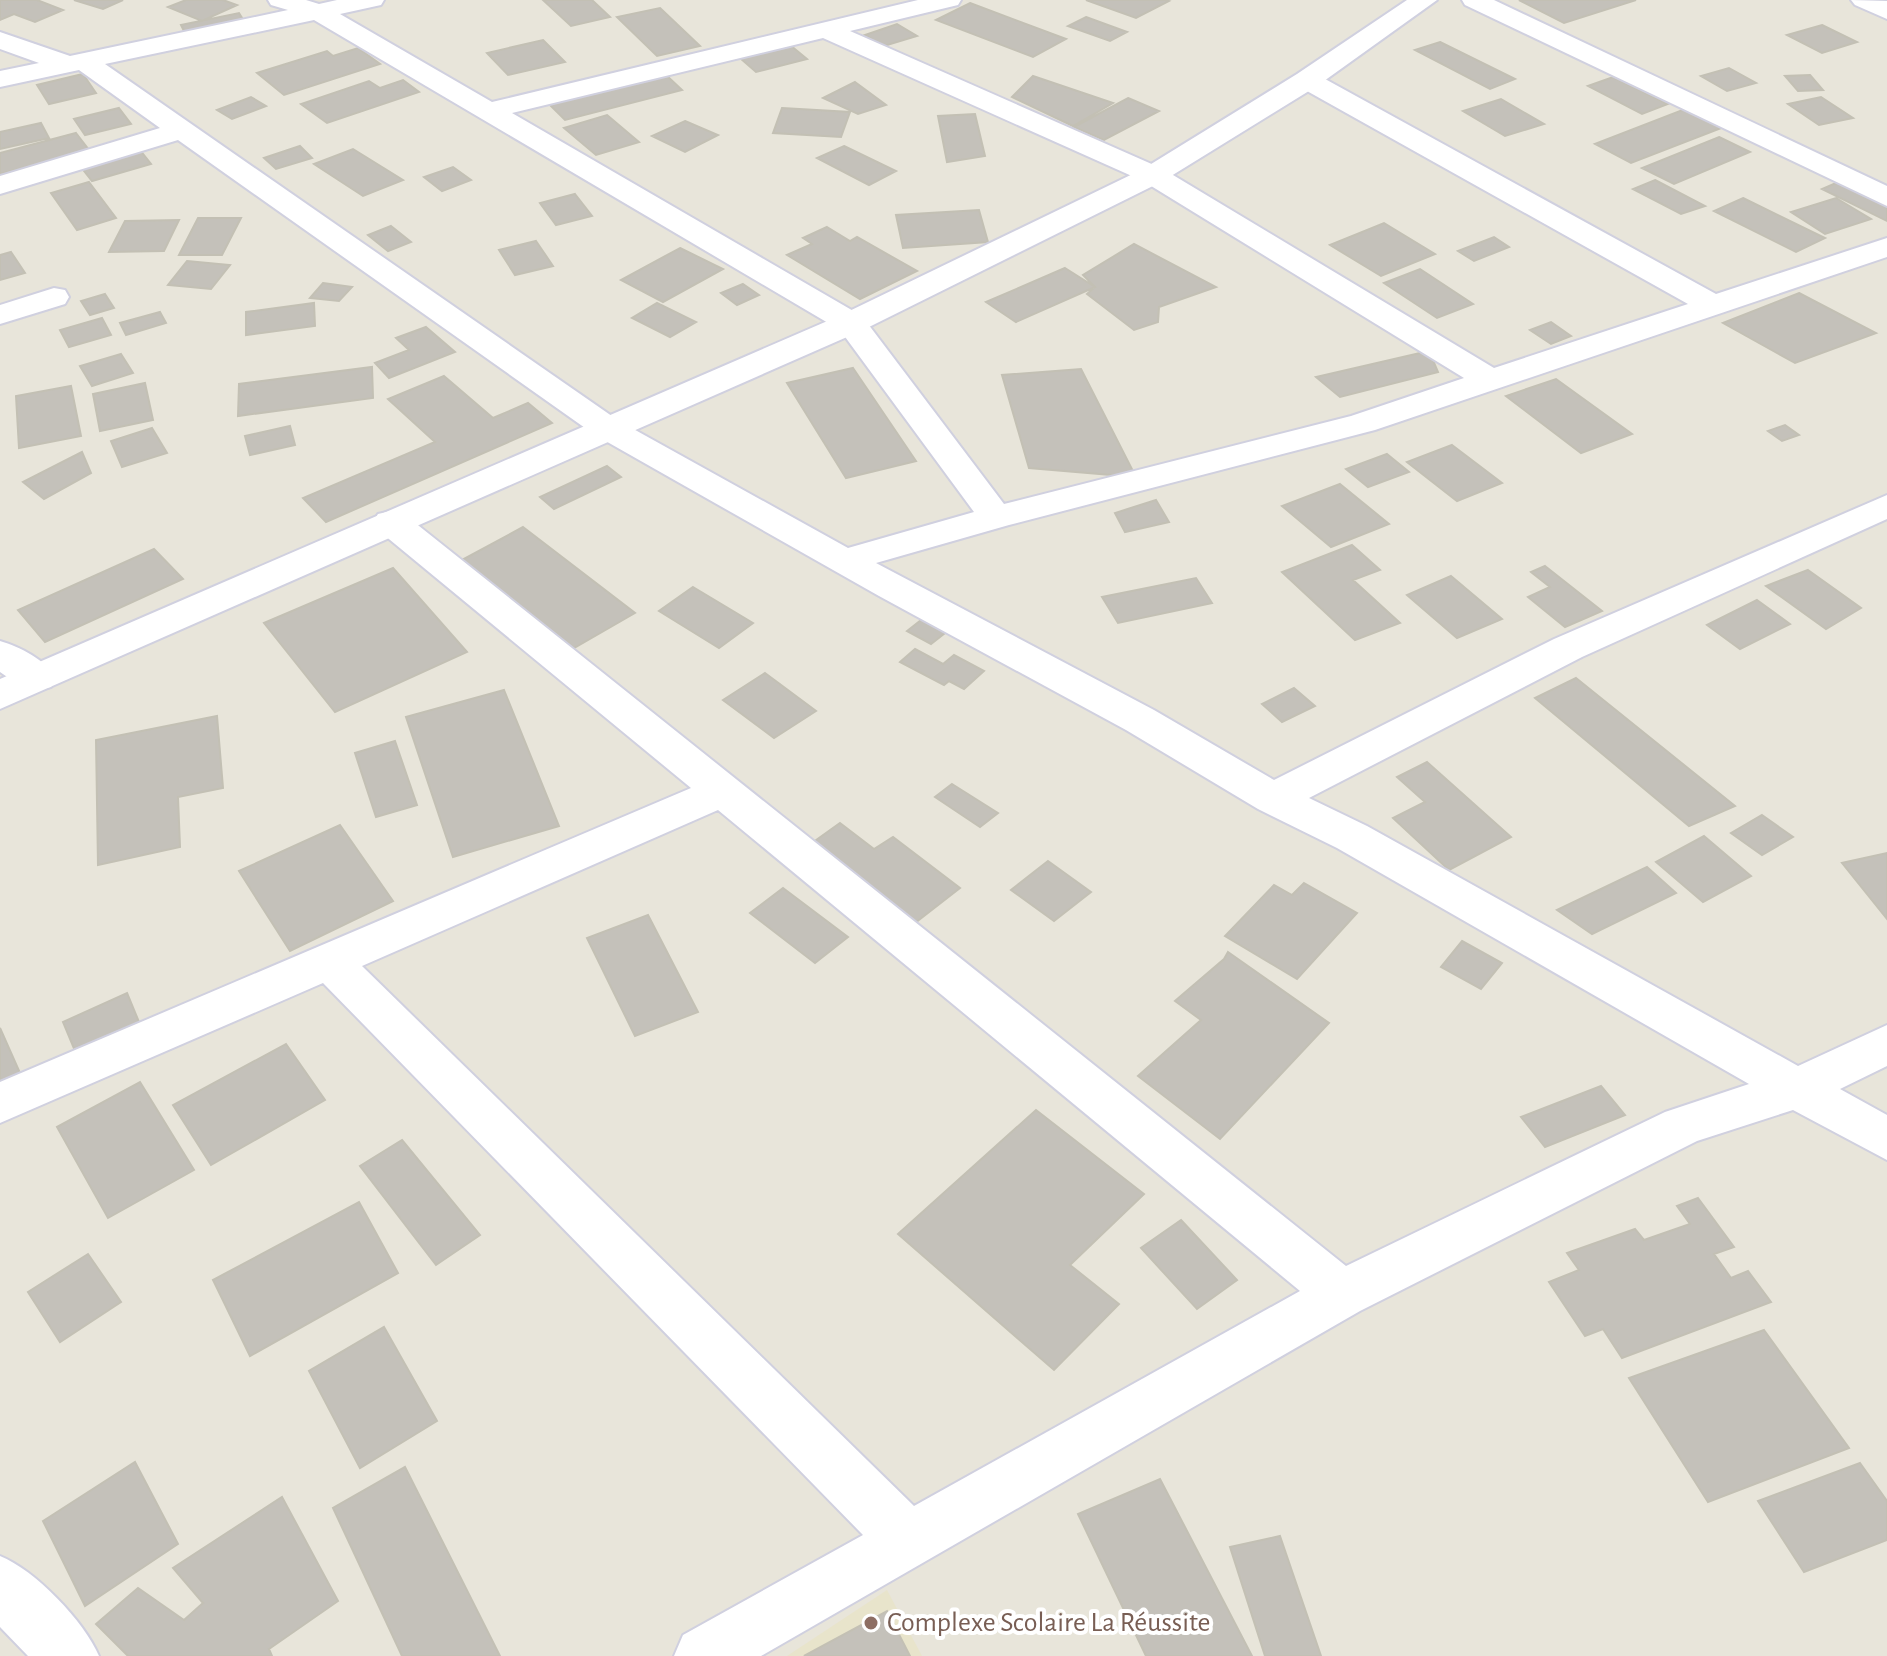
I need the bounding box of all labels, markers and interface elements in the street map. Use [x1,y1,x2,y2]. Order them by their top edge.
place label: Complexe Scolaire La Réussite [887,1609,1210,1637]
marker: Complexe Scolaire La Réussite [862,1614,880,1632]

